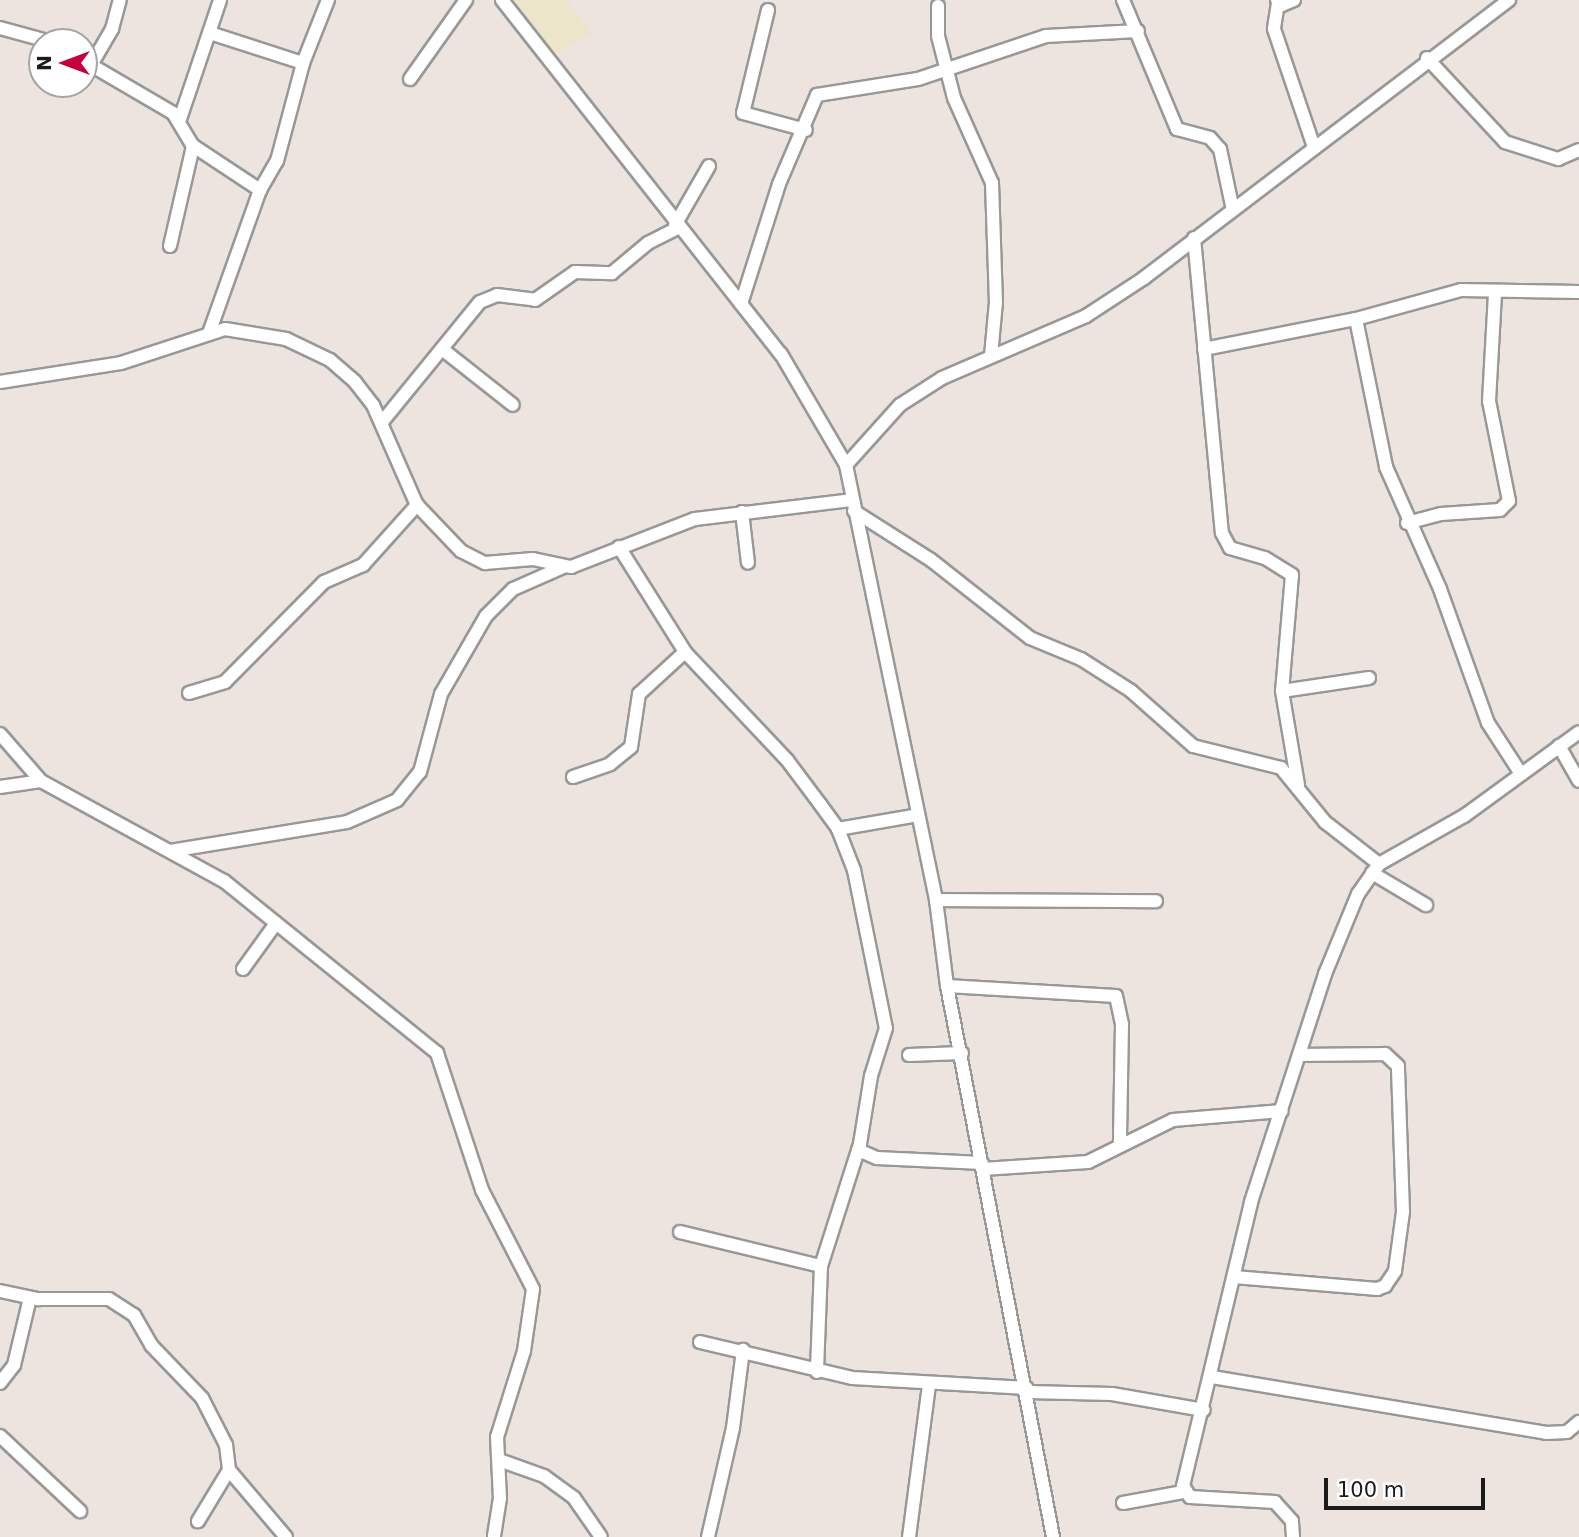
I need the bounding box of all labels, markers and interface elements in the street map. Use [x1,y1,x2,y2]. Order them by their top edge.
north arrow [28,28,98,98]
text: N [33,55,55,71]
scale bar [1327,1464,1488,1508]
text: 100 m [1337,1478,1404,1502]

